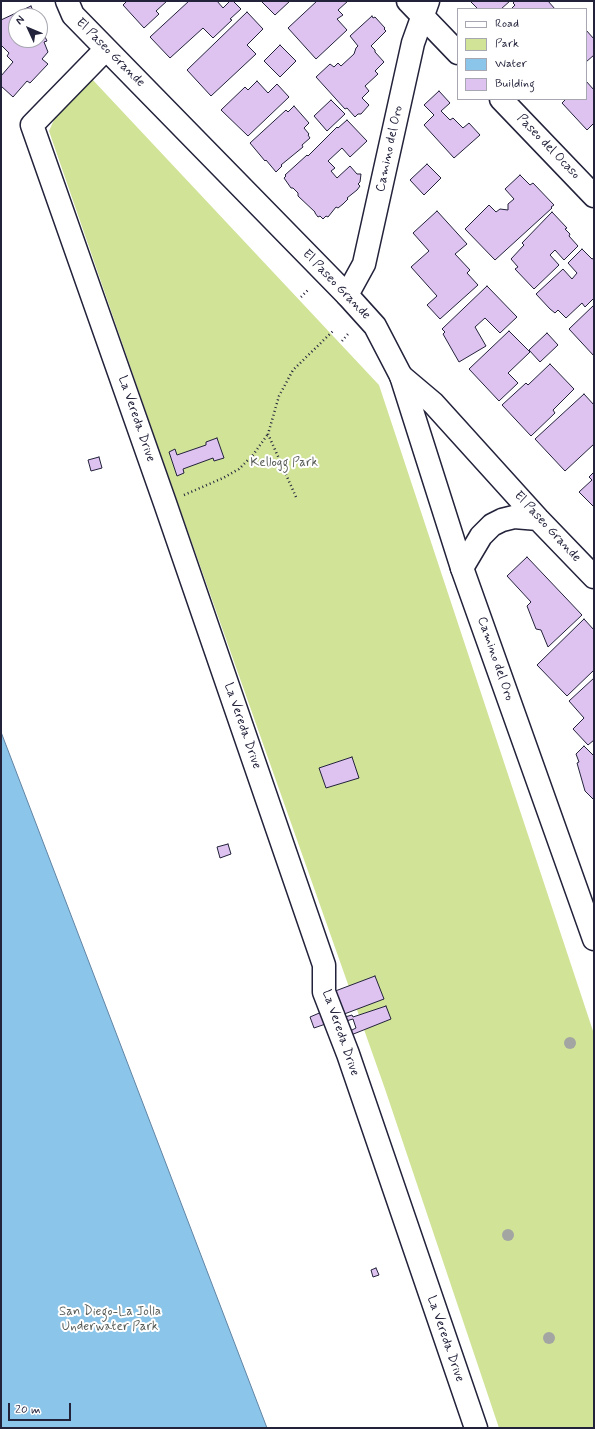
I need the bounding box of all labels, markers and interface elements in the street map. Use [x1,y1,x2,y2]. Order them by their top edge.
north arrow [8,8,48,48]
legend [457,8,587,100]
text: N [13,13,28,28]
street label: El Paseo Grande [72,15,148,91]
text: Road [495,16,519,32]
text: Park [495,36,519,52]
text: Water [495,56,527,72]
text: Building [495,76,535,92]
street label: Camino del Oro [373,104,407,194]
street label: Paseo del Ocaso [513,111,583,183]
street label: El Paseo Grande [299,247,373,323]
street label: La Vereda Drive [114,374,158,464]
park label: Kellogg Park [250,455,318,471]
street label: El Paseo Grande [510,488,584,566]
street label: Camino del Oro [473,615,517,703]
street label: La Vereda Drive [220,681,264,771]
street label: La Vereda Drive [318,988,362,1078]
street label: La Vereda Drive [423,1294,467,1384]
park label: San Diego-La Jolla Underwater Park [59,1304,161,1335]
scale bar [10,1395,73,1421]
text: 20 m [15,1402,41,1418]

